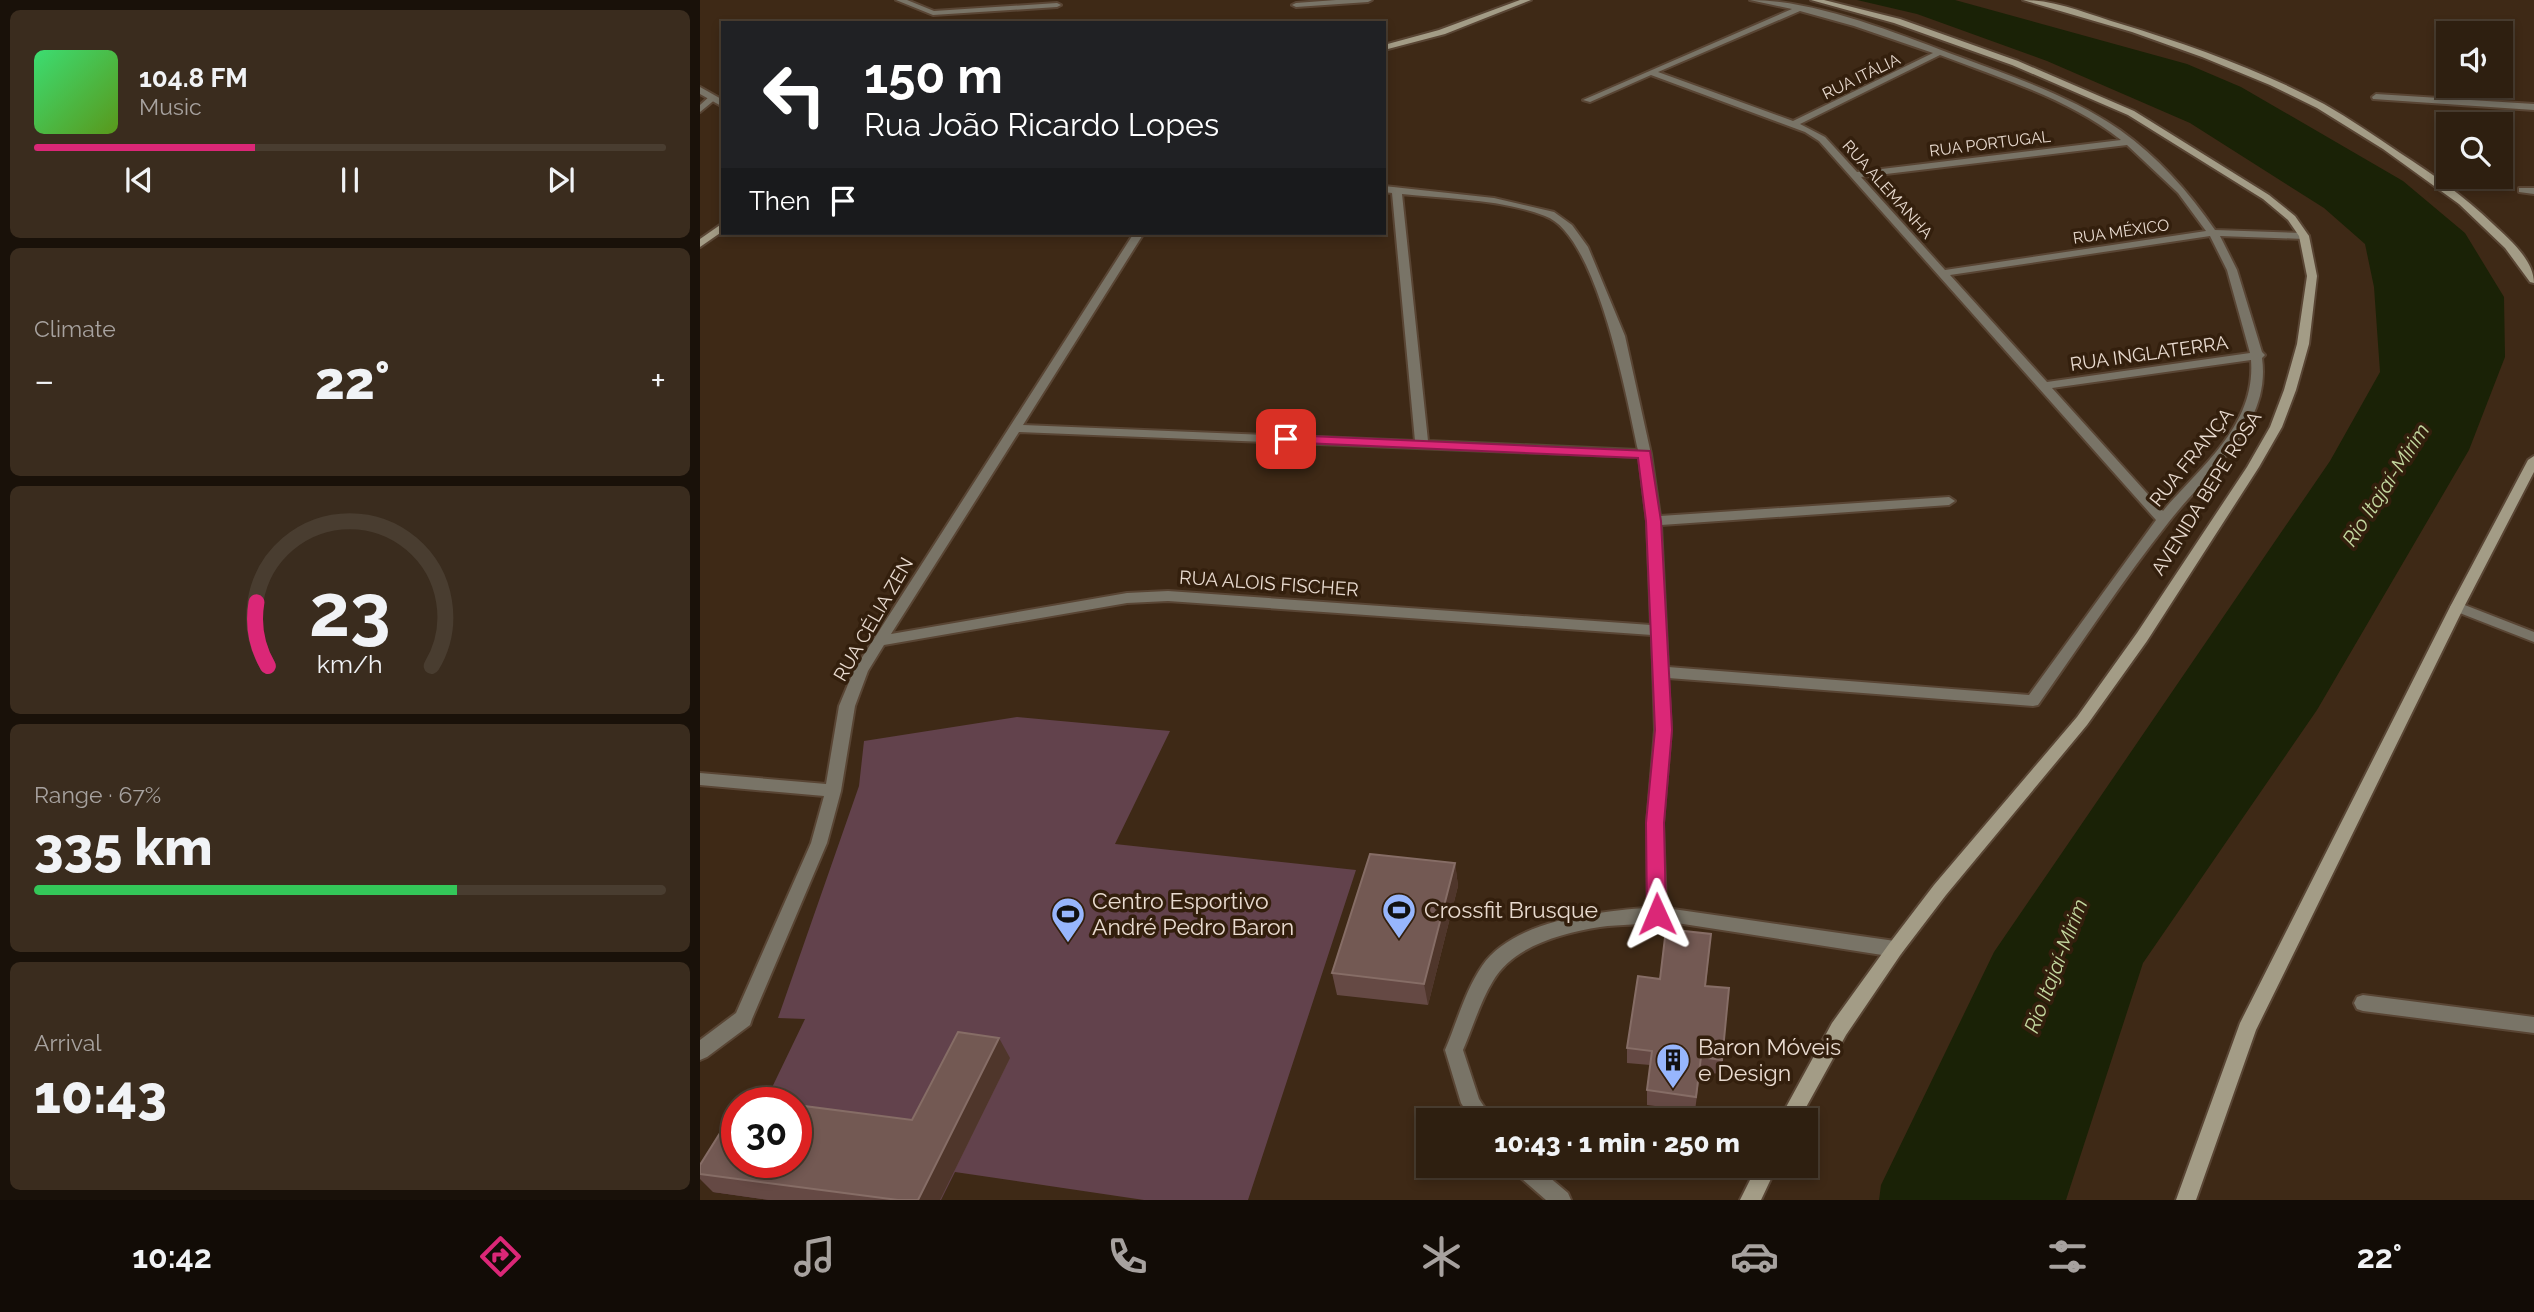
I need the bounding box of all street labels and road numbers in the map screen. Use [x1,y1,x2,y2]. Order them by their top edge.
street label: RUA ITÁLIA [1819,49,1903,103]
street label: RUA PORTUGAL [1928,127,2053,160]
street label: RUA ALEMANHA [1839,136,1937,243]
street label: RUA MÉXICO [2071,214,2171,248]
street label: RUA INGLATERRA [2068,331,2230,375]
street label: RUA FRANÇA [2145,403,2237,511]
street label: AVENIDA BEPE ROSA [2147,407,2265,579]
street label: RUA CÉLIA ZEN [829,553,917,685]
street label: RUA ALOIS FISCHER [1178,566,1360,600]

